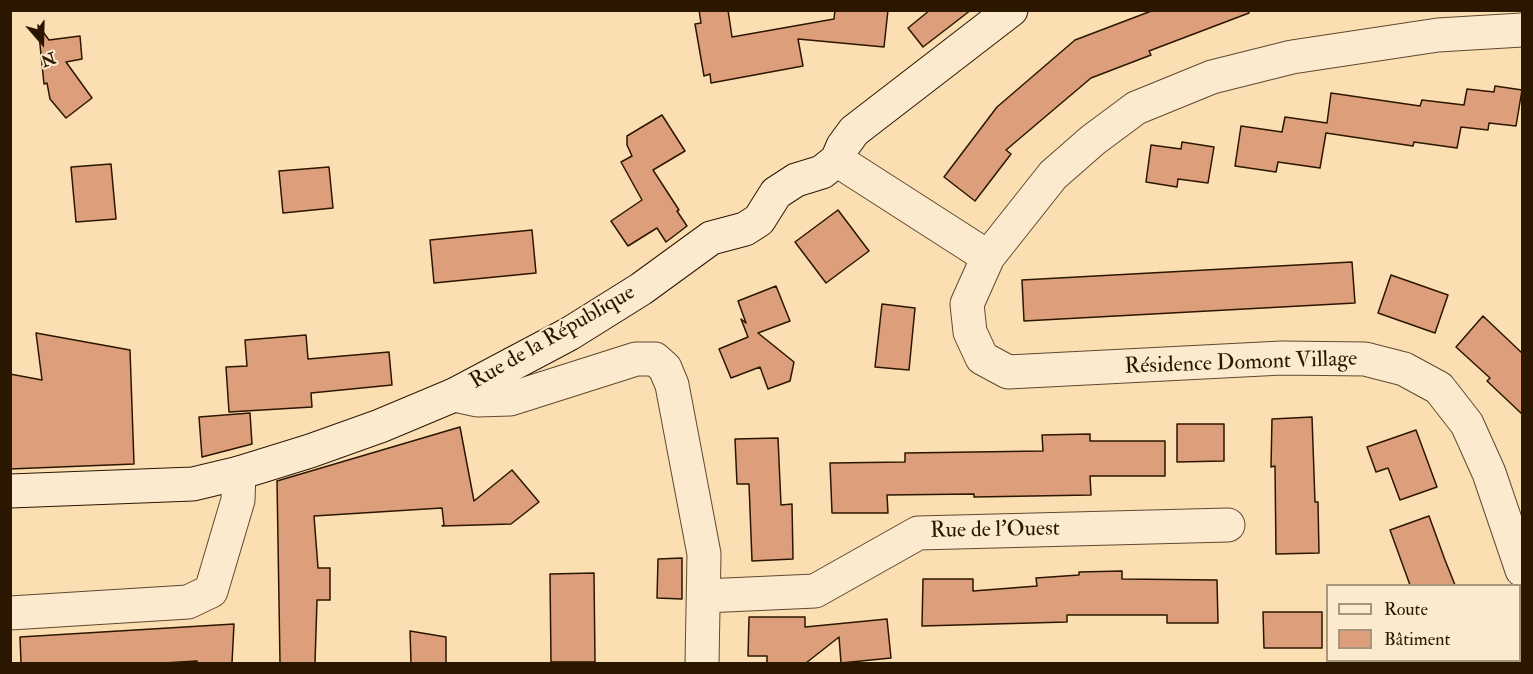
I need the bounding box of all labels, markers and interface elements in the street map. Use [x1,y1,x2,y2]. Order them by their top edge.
north arrow [12,12,72,72]
text: N [38,47,58,71]
street label: Rue de la République [466,280,640,396]
street label: Résidence Domont Village [1124,347,1358,381]
street label: Rue de l'Ouest [930,517,1060,545]
legend [1326,584,1521,662]
text: Route [1384,598,1428,621]
text: Bâtiment [1384,628,1450,651]

